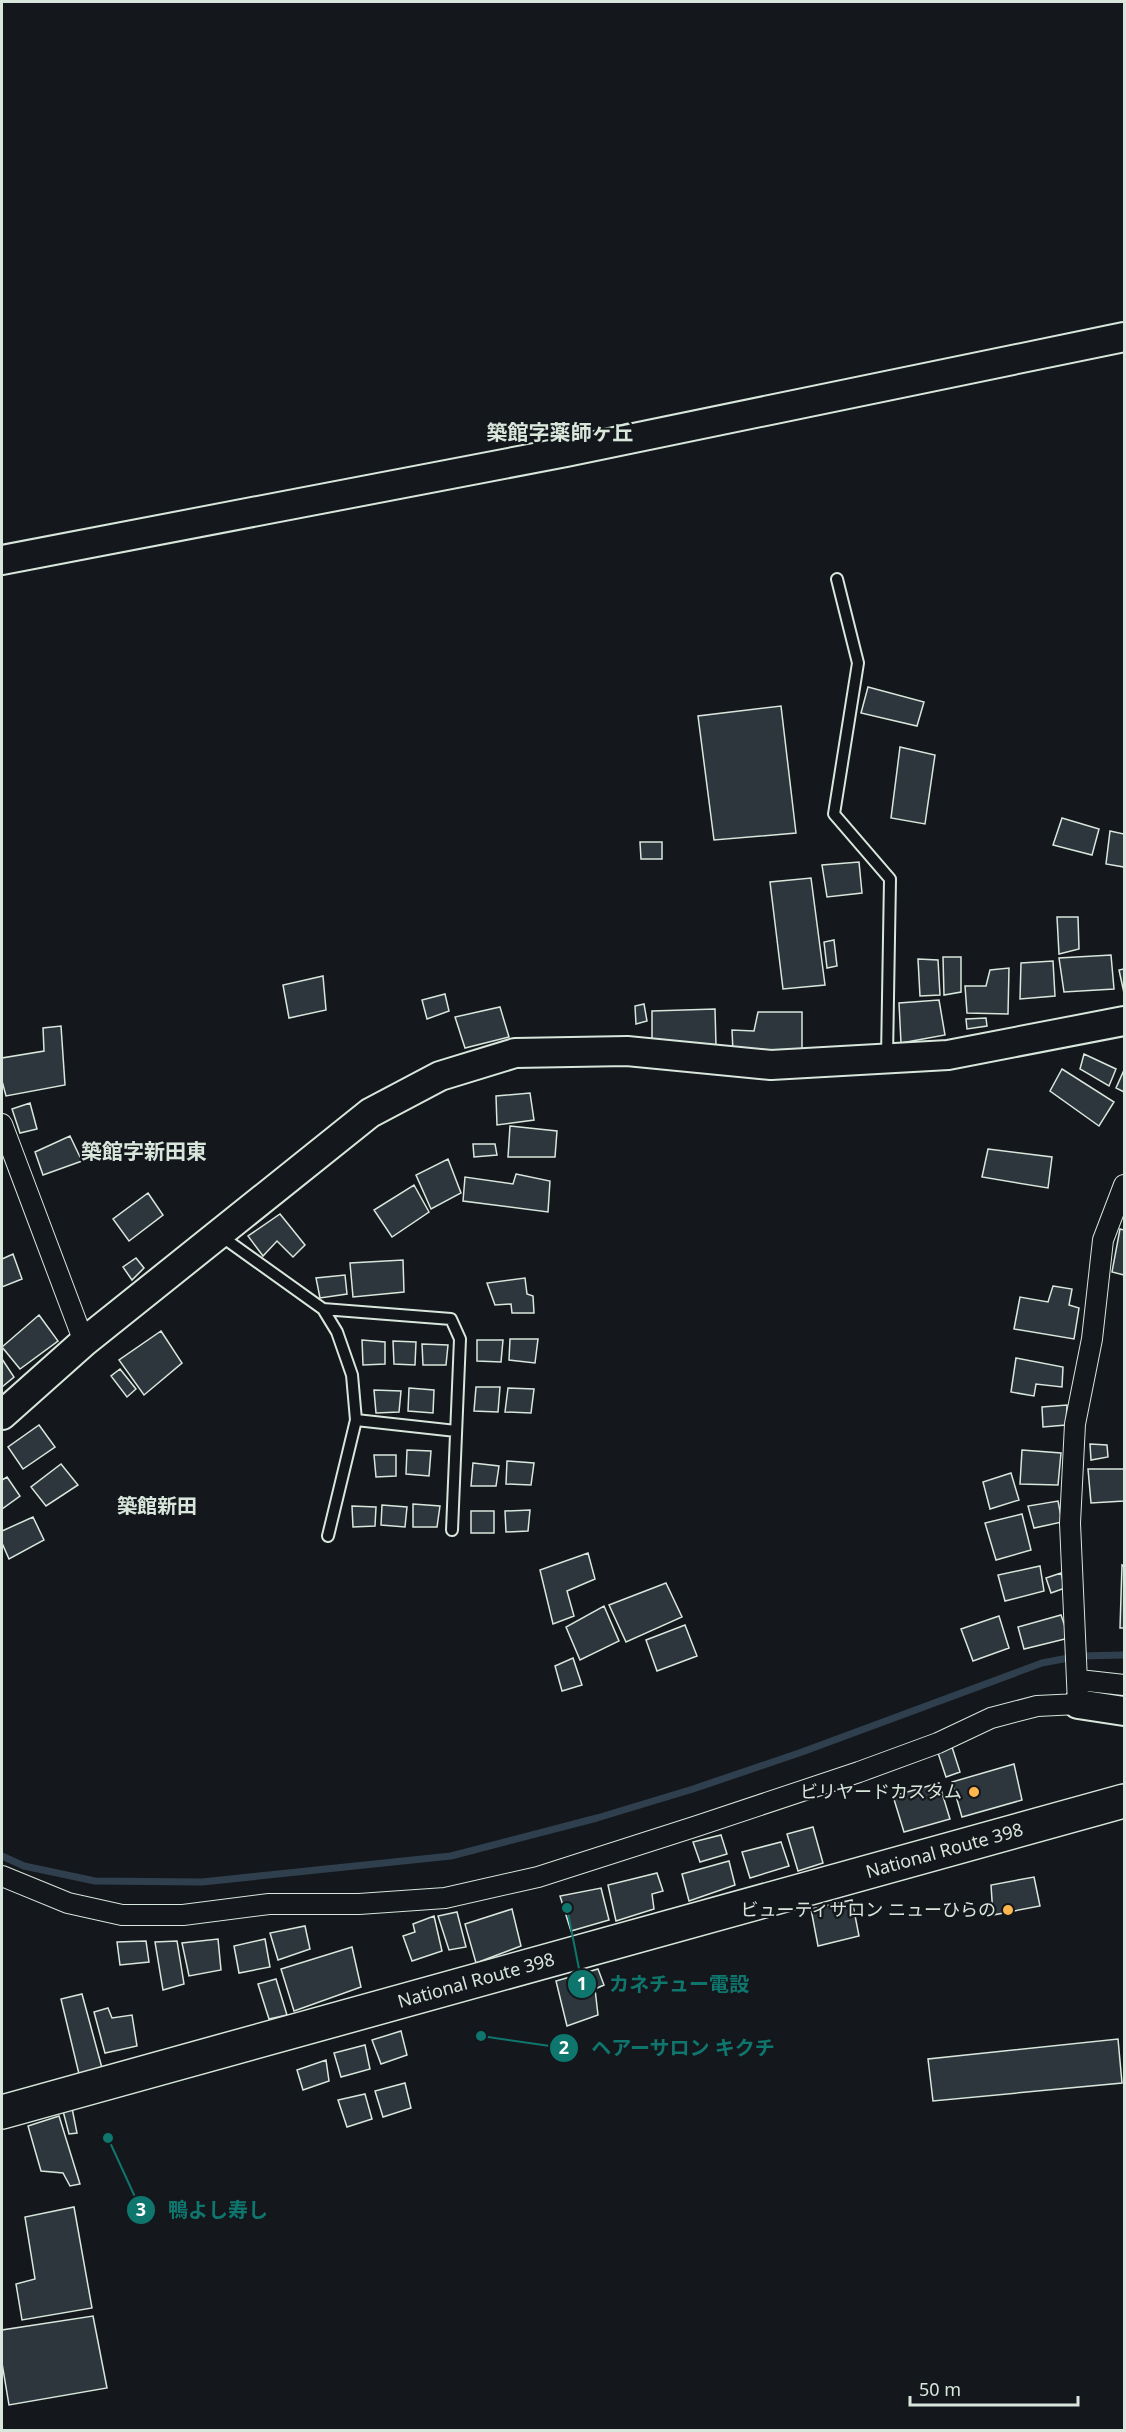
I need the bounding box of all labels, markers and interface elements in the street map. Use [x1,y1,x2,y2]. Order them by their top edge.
district label: 築館字薬師ヶ丘 [487,418,634,446]
district label: 築館字新田東 [81,1137,207,1165]
district label: 築館新田 [117,1492,197,1519]
place label: ビリヤードカスタム [800,1779,962,1803]
marker: ビリヤードカスタム [967,1785,981,1799]
street label: National Route 398 [863,1817,1025,1883]
place label: ビューティサロン ニューひらの [740,1897,996,1921]
marker: ビューティサロン ニューひらの [1001,1903,1015,1917]
street label: National Route 398 [395,1946,557,2013]
callout: カネチュー電設 [567,1965,761,2003]
text: カネチュー電設 [609,1970,749,1997]
text: 1 [577,1971,587,1995]
callout: ヘアーサロン キクチ [549,2029,787,2067]
text: ヘアーサロン キクチ [591,2034,775,2061]
text: 2 [559,2035,569,2059]
callout: 鴨よし寿し [126,2191,280,2229]
text: 鴨よし寿し [168,2196,268,2223]
text: 3 [136,2197,146,2221]
scale bar [910,2369,1078,2407]
text: 50 m [919,2377,961,2401]

